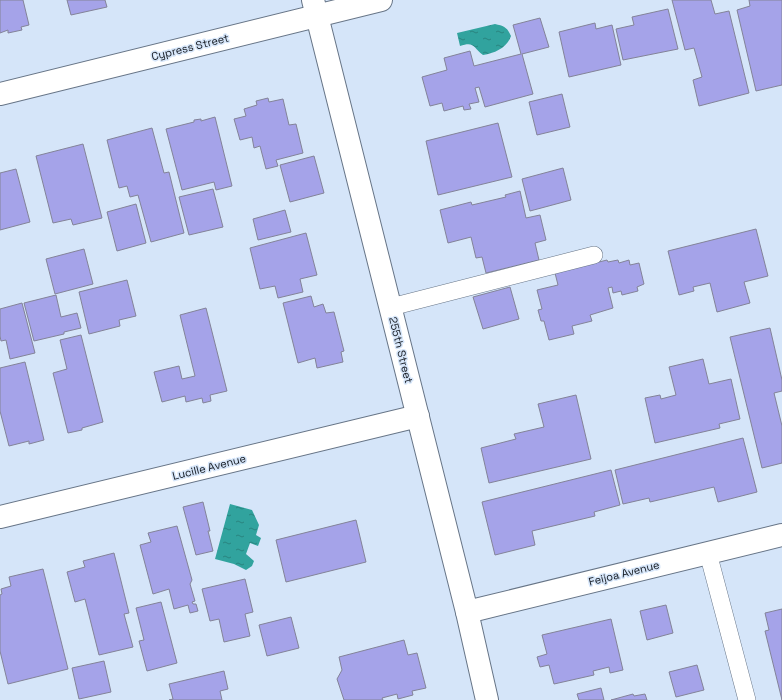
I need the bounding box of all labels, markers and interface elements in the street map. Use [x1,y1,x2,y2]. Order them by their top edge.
street label: Cypress Street [150,31,230,63]
street label: 255th Street [386,315,416,385]
street label: Lucille Avenue [171,451,247,483]
street label: Feijoa Avenue [587,557,661,589]

